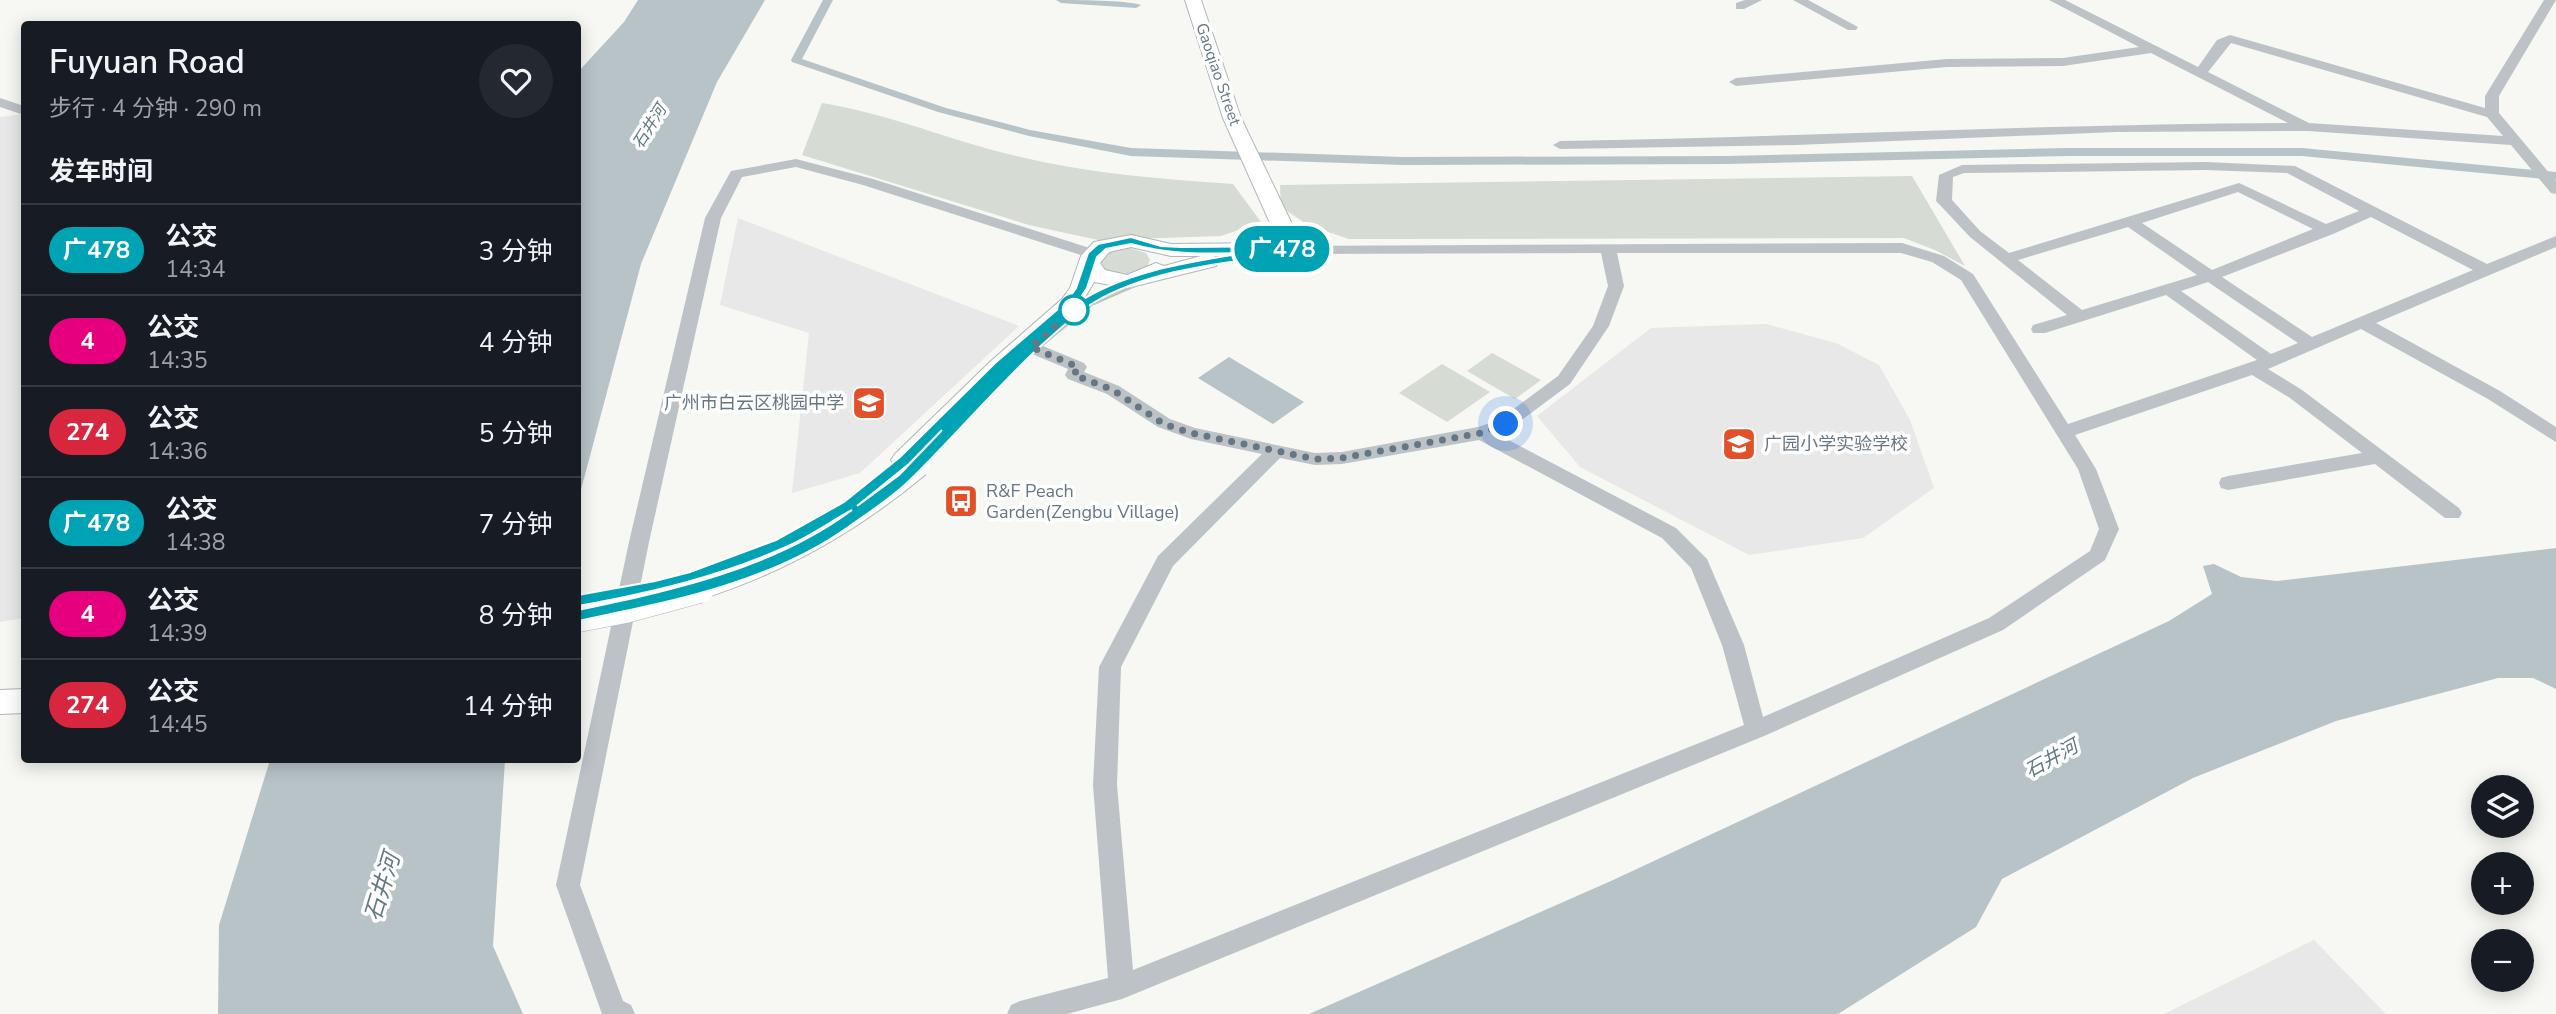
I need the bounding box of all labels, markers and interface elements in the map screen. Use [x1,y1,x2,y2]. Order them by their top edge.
street label: Gaoqiao Street [1190,20,1246,129]
text: Fuyuan Road [49,40,245,85]
button: heart [479,44,553,118]
text: 步行 · 4 分钟 · 290 m [49,93,262,124]
water label: 石井河 [628,98,673,153]
text: 发车时间 [49,154,153,189]
text: 公交 [165,219,217,254]
line badge: 广478 [1233,226,1331,272]
text: 广478 [1248,233,1316,265]
text: 广478 [63,234,130,266]
text: 3 分钟 [479,234,553,269]
text: 14:34 [165,254,226,285]
unlabelled marker [1059,295,1089,325]
text: 公交 [147,310,199,345]
text: 4 [80,325,95,357]
text: 4 分钟 [479,325,553,360]
text: 14:35 [147,345,207,376]
school or university icon: 广州市白云区桃园中学 [850,384,888,422]
place label: 广州市白云区桃园中学 [664,391,844,415]
text: 公交 [147,401,199,436]
your location [1488,406,1523,441]
text: 274 [66,416,109,448]
text: 5 分钟 [479,416,553,451]
school or university icon: 广园小学实验学校 [1720,425,1758,463]
place label: 广园小学实验学校 [1764,432,1908,456]
text: 14:36 [147,436,207,467]
place label: R&F Peach Garden(Zengbu Village) [986,479,1180,524]
bus stop icon: R&F Peach Garden(Zengbu Village) [942,482,980,520]
text: 公交 [165,492,217,527]
text: 广478 [63,507,130,539]
text: 7 分钟 [479,507,553,542]
text: 14:38 [165,527,226,558]
text: 公交 [147,583,199,618]
text: 4 [80,598,95,630]
text: 8 分钟 [479,598,553,633]
text: 14:39 [147,618,207,649]
text: 公交 [147,674,199,709]
text: 274 [66,689,109,721]
text: 14 分钟 [463,689,553,724]
text: 14:45 [147,709,207,740]
water label: 石井河 [2020,732,2086,784]
map controls [2471,775,2534,992]
button: layers [2471,775,2534,838]
water label: 石井河 [358,846,409,925]
button: + [2471,852,2534,915]
button: − [2471,929,2534,992]

